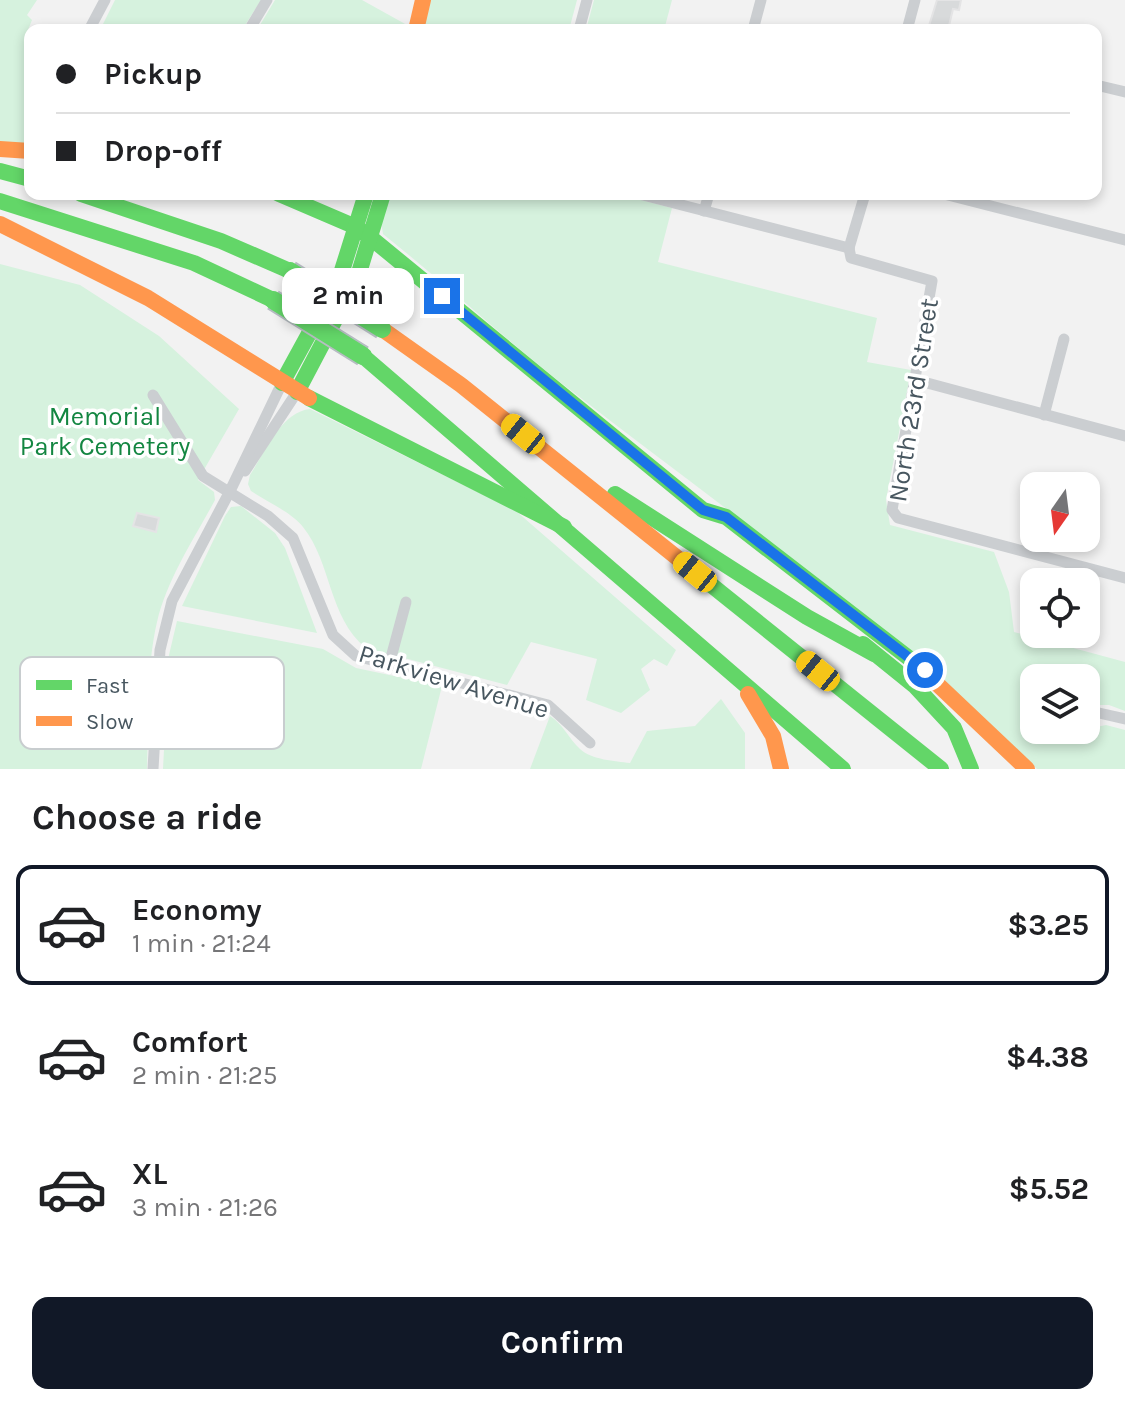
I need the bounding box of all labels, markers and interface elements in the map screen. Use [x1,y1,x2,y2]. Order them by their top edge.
text: Pickup [104,56,202,92]
text: Drop-off [104,133,222,169]
callout: 2 min [282,268,414,324]
route end [424,278,460,314]
text: 2 min [312,280,384,311]
street label: North 23rd Street [882,296,945,504]
park label: Memorial Park Cemetery [20,401,190,462]
car [497,410,549,458]
north arrow [1020,472,1100,552]
map controls [1020,472,1100,744]
car [669,548,721,596]
button: locate [1020,568,1100,648]
street label: Parkview Avenue [355,638,553,725]
car [792,647,844,695]
route start [907,652,943,688]
legend [20,657,284,749]
button: layers [1020,664,1100,744]
text: Fast [86,673,129,699]
text: Slow [86,709,133,735]
text: Choose a ride [32,796,262,838]
icon: car [36,889,108,961]
text: Economy [132,892,262,928]
text: $3.25 [1008,907,1089,943]
text: 1 min · 21:24 [132,928,271,959]
icon: car [36,1021,108,1093]
text: Comfort [132,1024,248,1060]
text: $4.38 [1006,1039,1089,1075]
text: 2 min · 21:25 [132,1060,277,1091]
icon: car [36,1153,108,1225]
text: XL [132,1156,167,1192]
text: $5.52 [1009,1171,1089,1207]
text: 3 min · 21:26 [132,1192,278,1223]
button: Confirm [32,1297,1093,1389]

